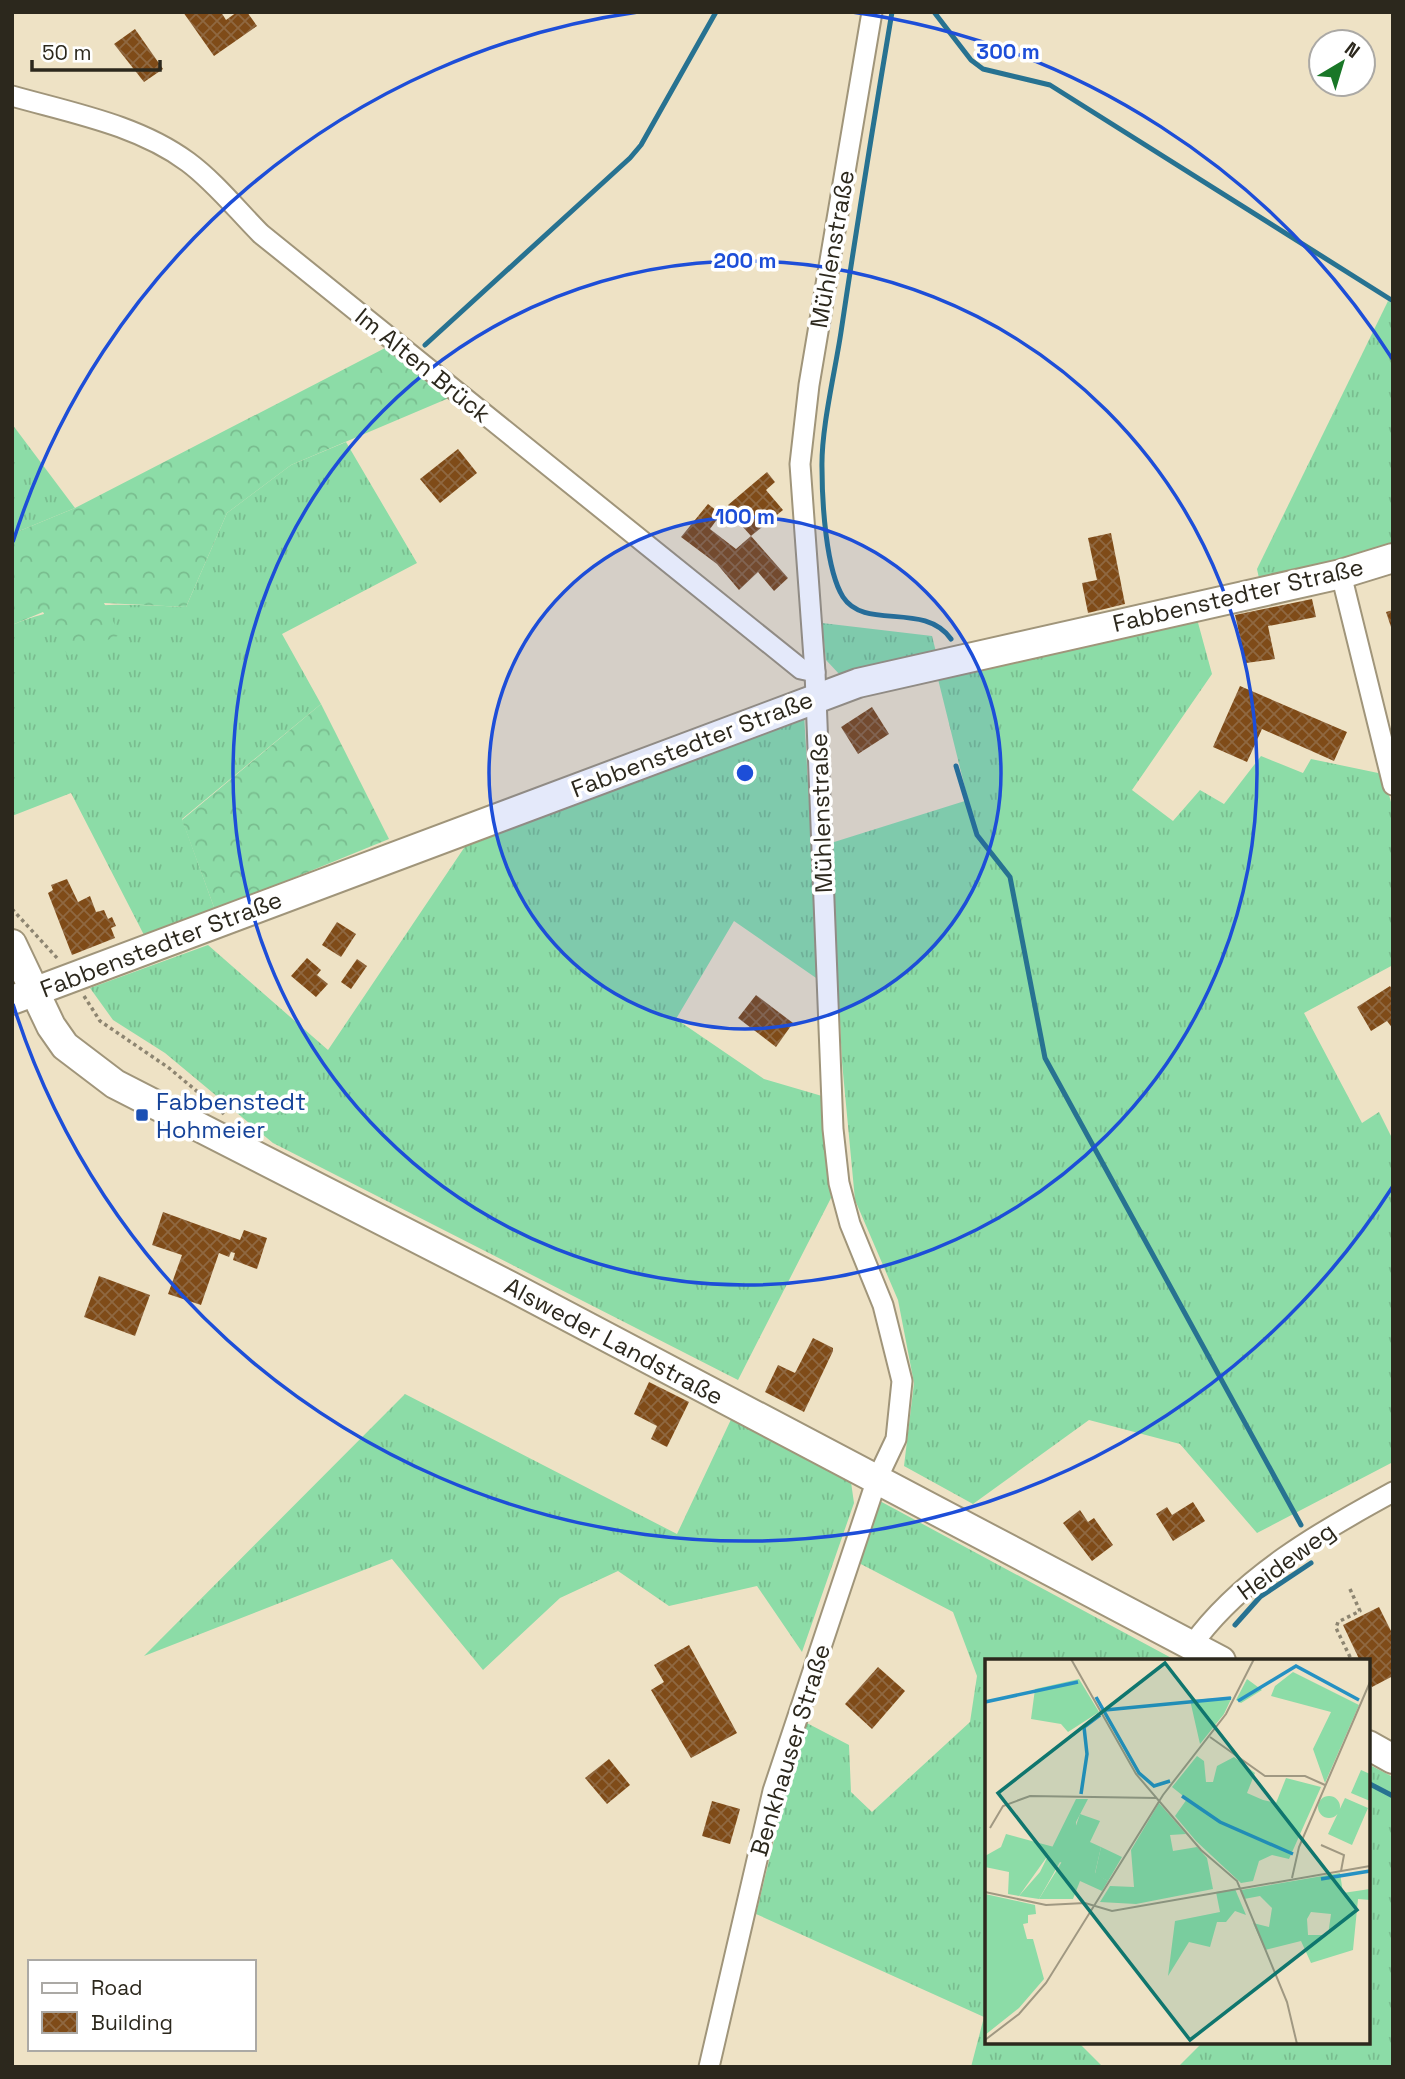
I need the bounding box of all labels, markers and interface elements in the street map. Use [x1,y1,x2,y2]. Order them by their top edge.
scale bar [32,28,159,72]
north arrow [1307,28,1377,98]
text: N [1339,36,1365,64]
text: 300 m [976,38,1040,65]
text: 50 m [42,39,92,66]
street label: Mühlenstraße [803,167,861,331]
text: 200 m [714,247,776,274]
street label: Im Alten Brück [349,301,497,429]
text: 100 m [715,503,775,530]
street label: Fabbenstedter Straße [1110,551,1366,639]
street label: Fabbenstedter Straße [567,684,817,804]
street label: Mühlenstraße [803,732,839,894]
centre of rings [733,761,757,785]
street label: Fabbenstedter Straße [36,884,286,1004]
place label: Fabbenstedt Hohmeier [156,1086,306,1145]
marker: Fabbenstedt Hohmeier [134,1107,150,1123]
street label: Alsweder Landstraße [499,1270,729,1412]
street label: Heideweg [1231,1515,1341,1607]
street label: Benkhauser Straße [743,1640,837,1860]
inset map [985,1659,1370,2044]
legend [28,1960,256,2051]
text: Road [91,1974,143,2001]
text: Building [91,2009,173,2036]

